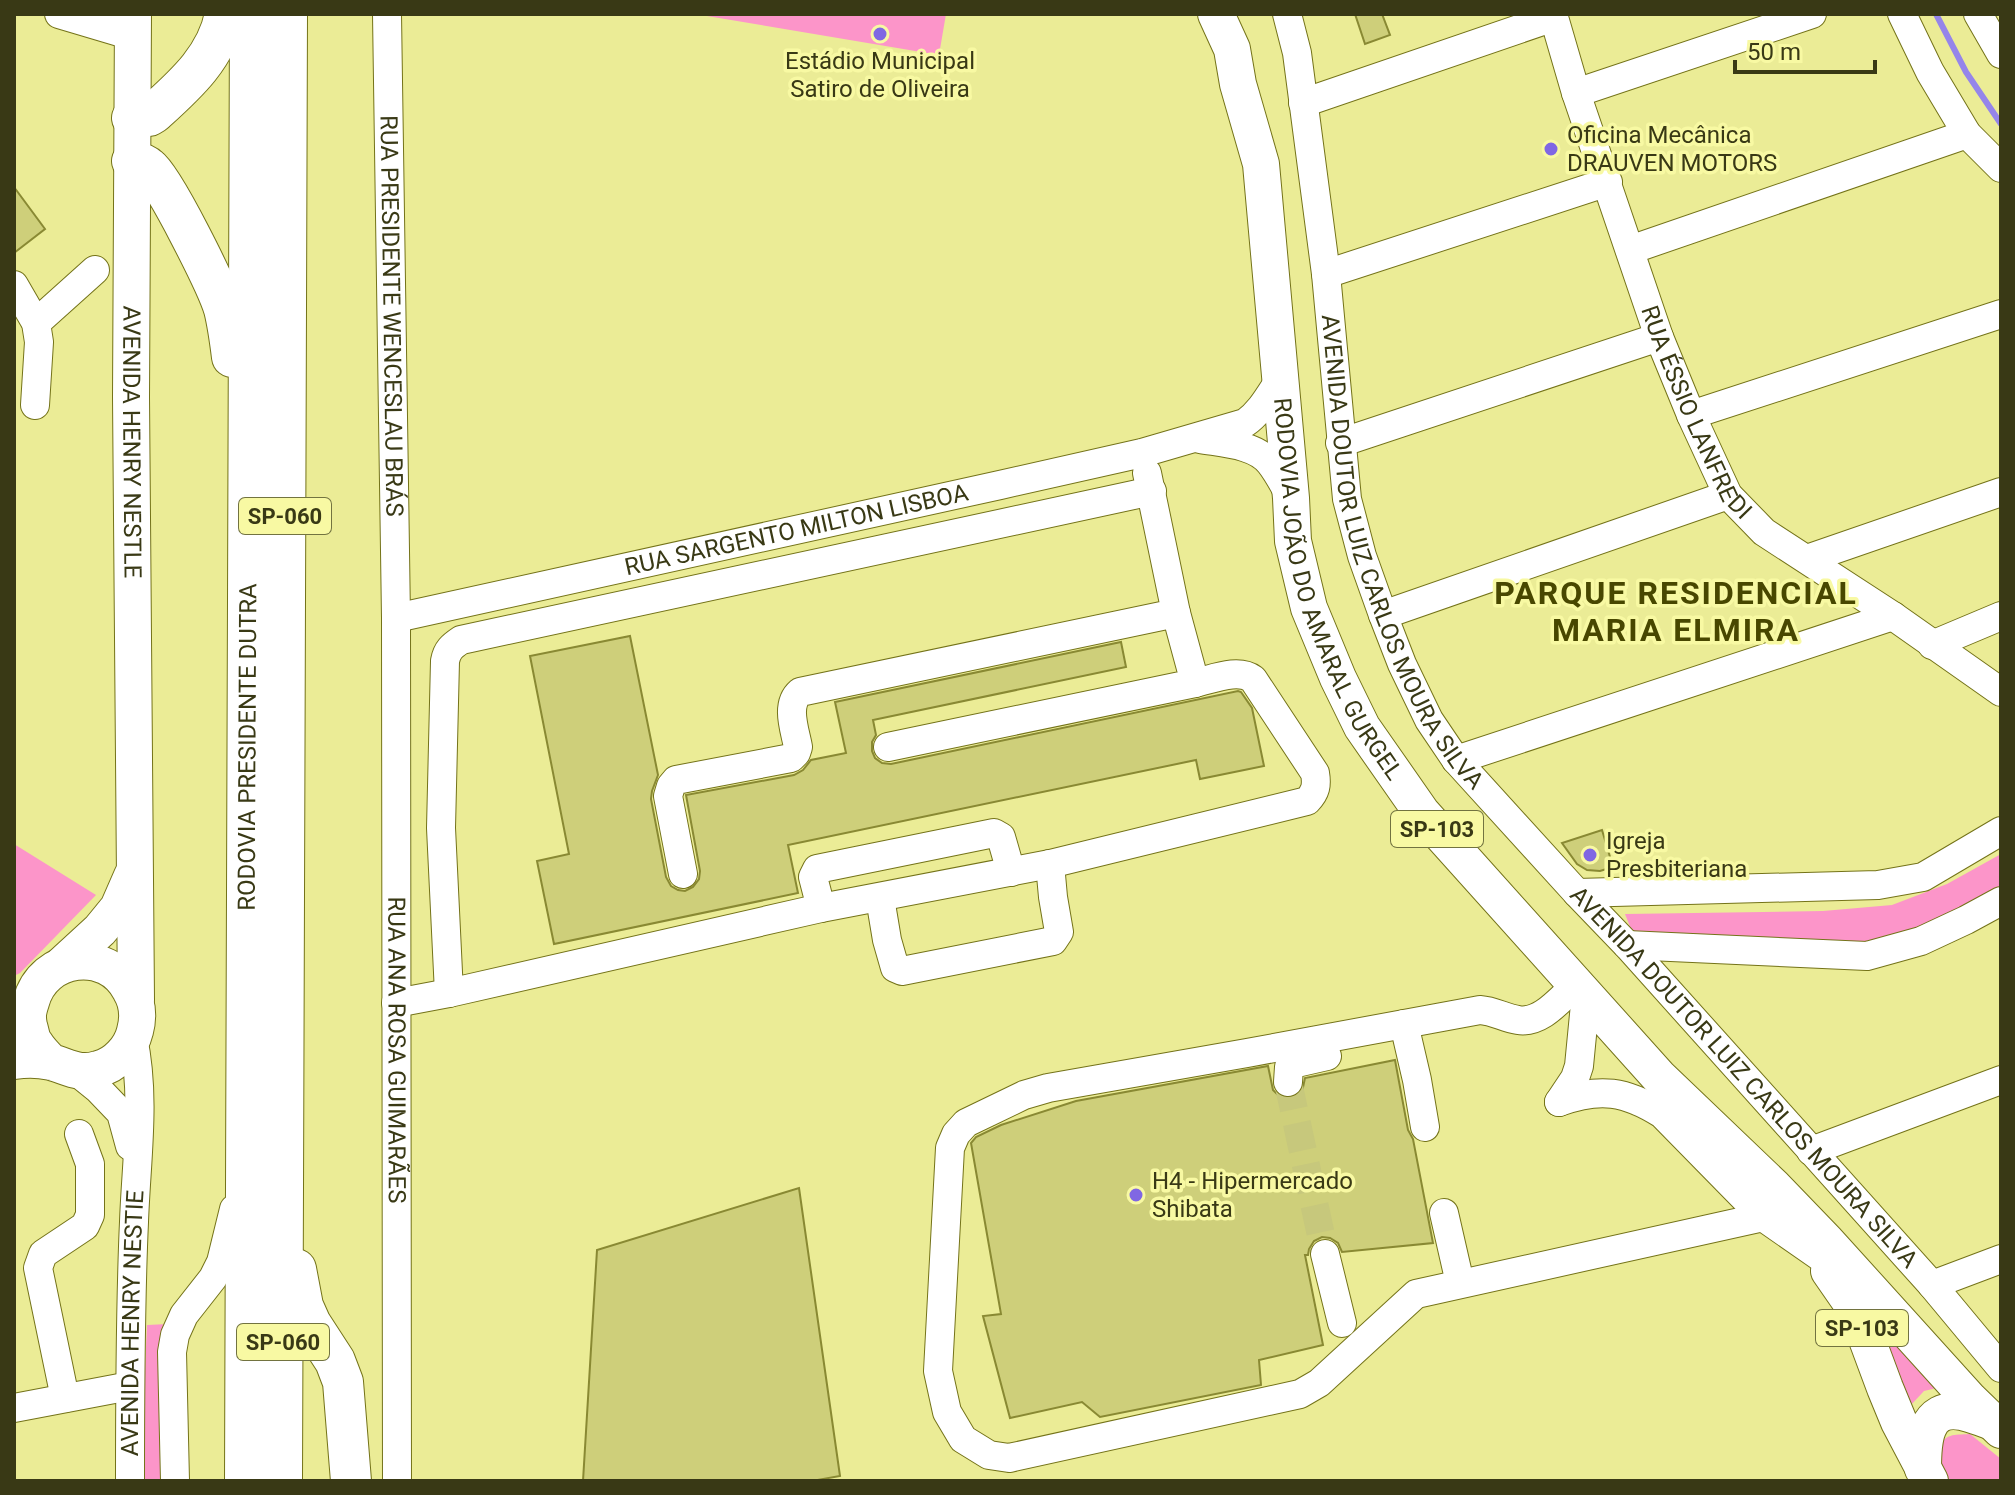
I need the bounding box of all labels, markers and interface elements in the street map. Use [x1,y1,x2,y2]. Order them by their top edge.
scale bar [1735,24,1875,74]
marker: Estádio Municipal Satiro de Oliveira [871,25,889,43]
text: 50 m [1747,38,1801,66]
place label: Estádio Municipal Satiro de Oliveira [785,47,975,103]
street label: RUA PRESIDENTE WENCESLAU BRÁS [375,115,408,517]
place label: Oficina Mecânica DRAUVEN MOTORS [1567,121,1777,177]
marker: Oficina Mecânica DRAUVEN MOTORS [1542,140,1560,158]
street label: RUA ÉSSIO LANFREDI [1635,302,1758,525]
street label: AVENIDA HENRY NESTLE [117,306,147,578]
street label: AVENIDA DOUTOR LUIZ CARLOS MOURA SILVA [1316,313,1490,795]
street label: RODOVIA JOÃO DO AMARAL GURGEL [1268,396,1409,785]
street label: RUA SARGENTO MILTON LISBOA [622,478,971,581]
road number: SP-060 [239,498,331,534]
district label: PARQUE RESIDENCIAL MARIA ELMIRA [1494,574,1858,649]
street label: RODOVIA PRESIDENTE DUTRA [233,583,262,911]
road number: SP-103 [1391,811,1483,847]
place label: Igreja Presbiteriana [1606,827,1747,883]
marker: Igreja Presbiteriana [1581,846,1599,864]
street label: AVENIDA DOUTOR LUIZ CARLOS MOURA SILVA [1564,881,1924,1274]
street label: RUA ANA ROSA GUIMARÃES [382,896,411,1204]
place label: H4 - Hipermercado Shibata [1152,1167,1353,1223]
marker: H4 - Hipermercado Shibata [1127,1186,1145,1204]
street label: AVENIDA HENRY NESTIE [116,1189,150,1456]
road number: SP-103 [1816,1310,1908,1346]
road number: SP-060 [237,1324,329,1360]

